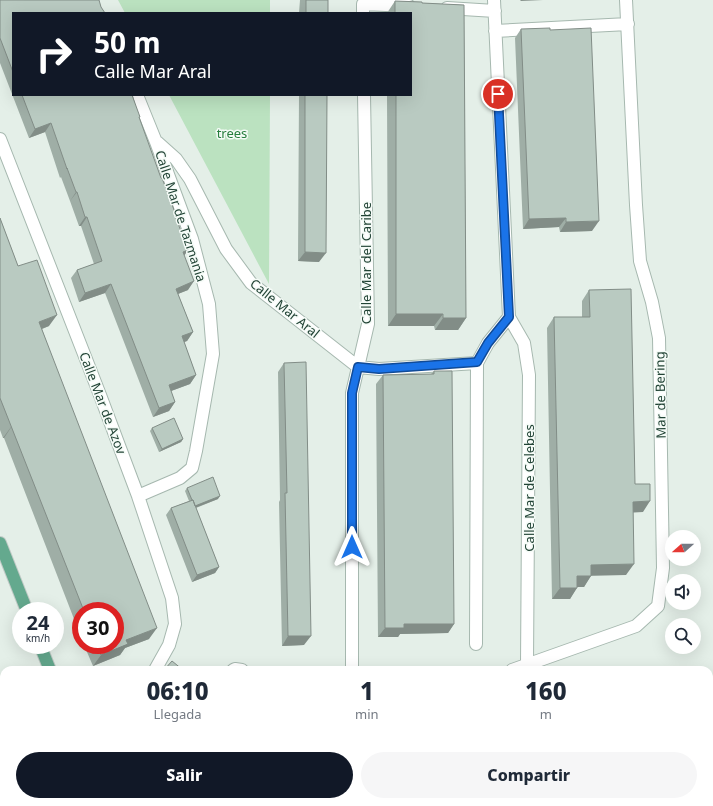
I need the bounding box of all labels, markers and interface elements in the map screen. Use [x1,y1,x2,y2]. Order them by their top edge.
text: 50 m [94,23,161,61]
icon: right [28,28,80,80]
text: Calle Mar Aral [94,59,211,83]
pin [481,77,515,111]
icon: arrive [487,83,509,105]
park label: trees [217,124,247,142]
street label: Calle Mar de Tazmania [151,148,211,284]
street label: Calle Mar del Caribe [357,202,375,324]
street label: Calle Mar Aral [246,274,324,342]
street label: Calle Mar de Azov [75,349,131,457]
street label: Mar de Bering [650,351,670,439]
street label: Calle Mar de Celebes [520,424,538,552]
position arrow [331,526,373,568]
north arrow [665,530,701,566]
map controls [665,530,701,654]
button: sound [665,574,701,610]
speed limit sign: 30 [72,602,124,654]
text: 24 [27,609,49,636]
button: search [665,618,701,654]
text: km/h [26,631,50,645]
text: 06:10 [146,674,209,707]
text: 1 [360,674,374,707]
text: 160 [525,674,567,707]
text: Llegada [154,705,202,723]
text: min [355,705,379,723]
text: m [540,705,552,723]
button: Salir [16,752,353,798]
button: Compartir [361,752,697,798]

